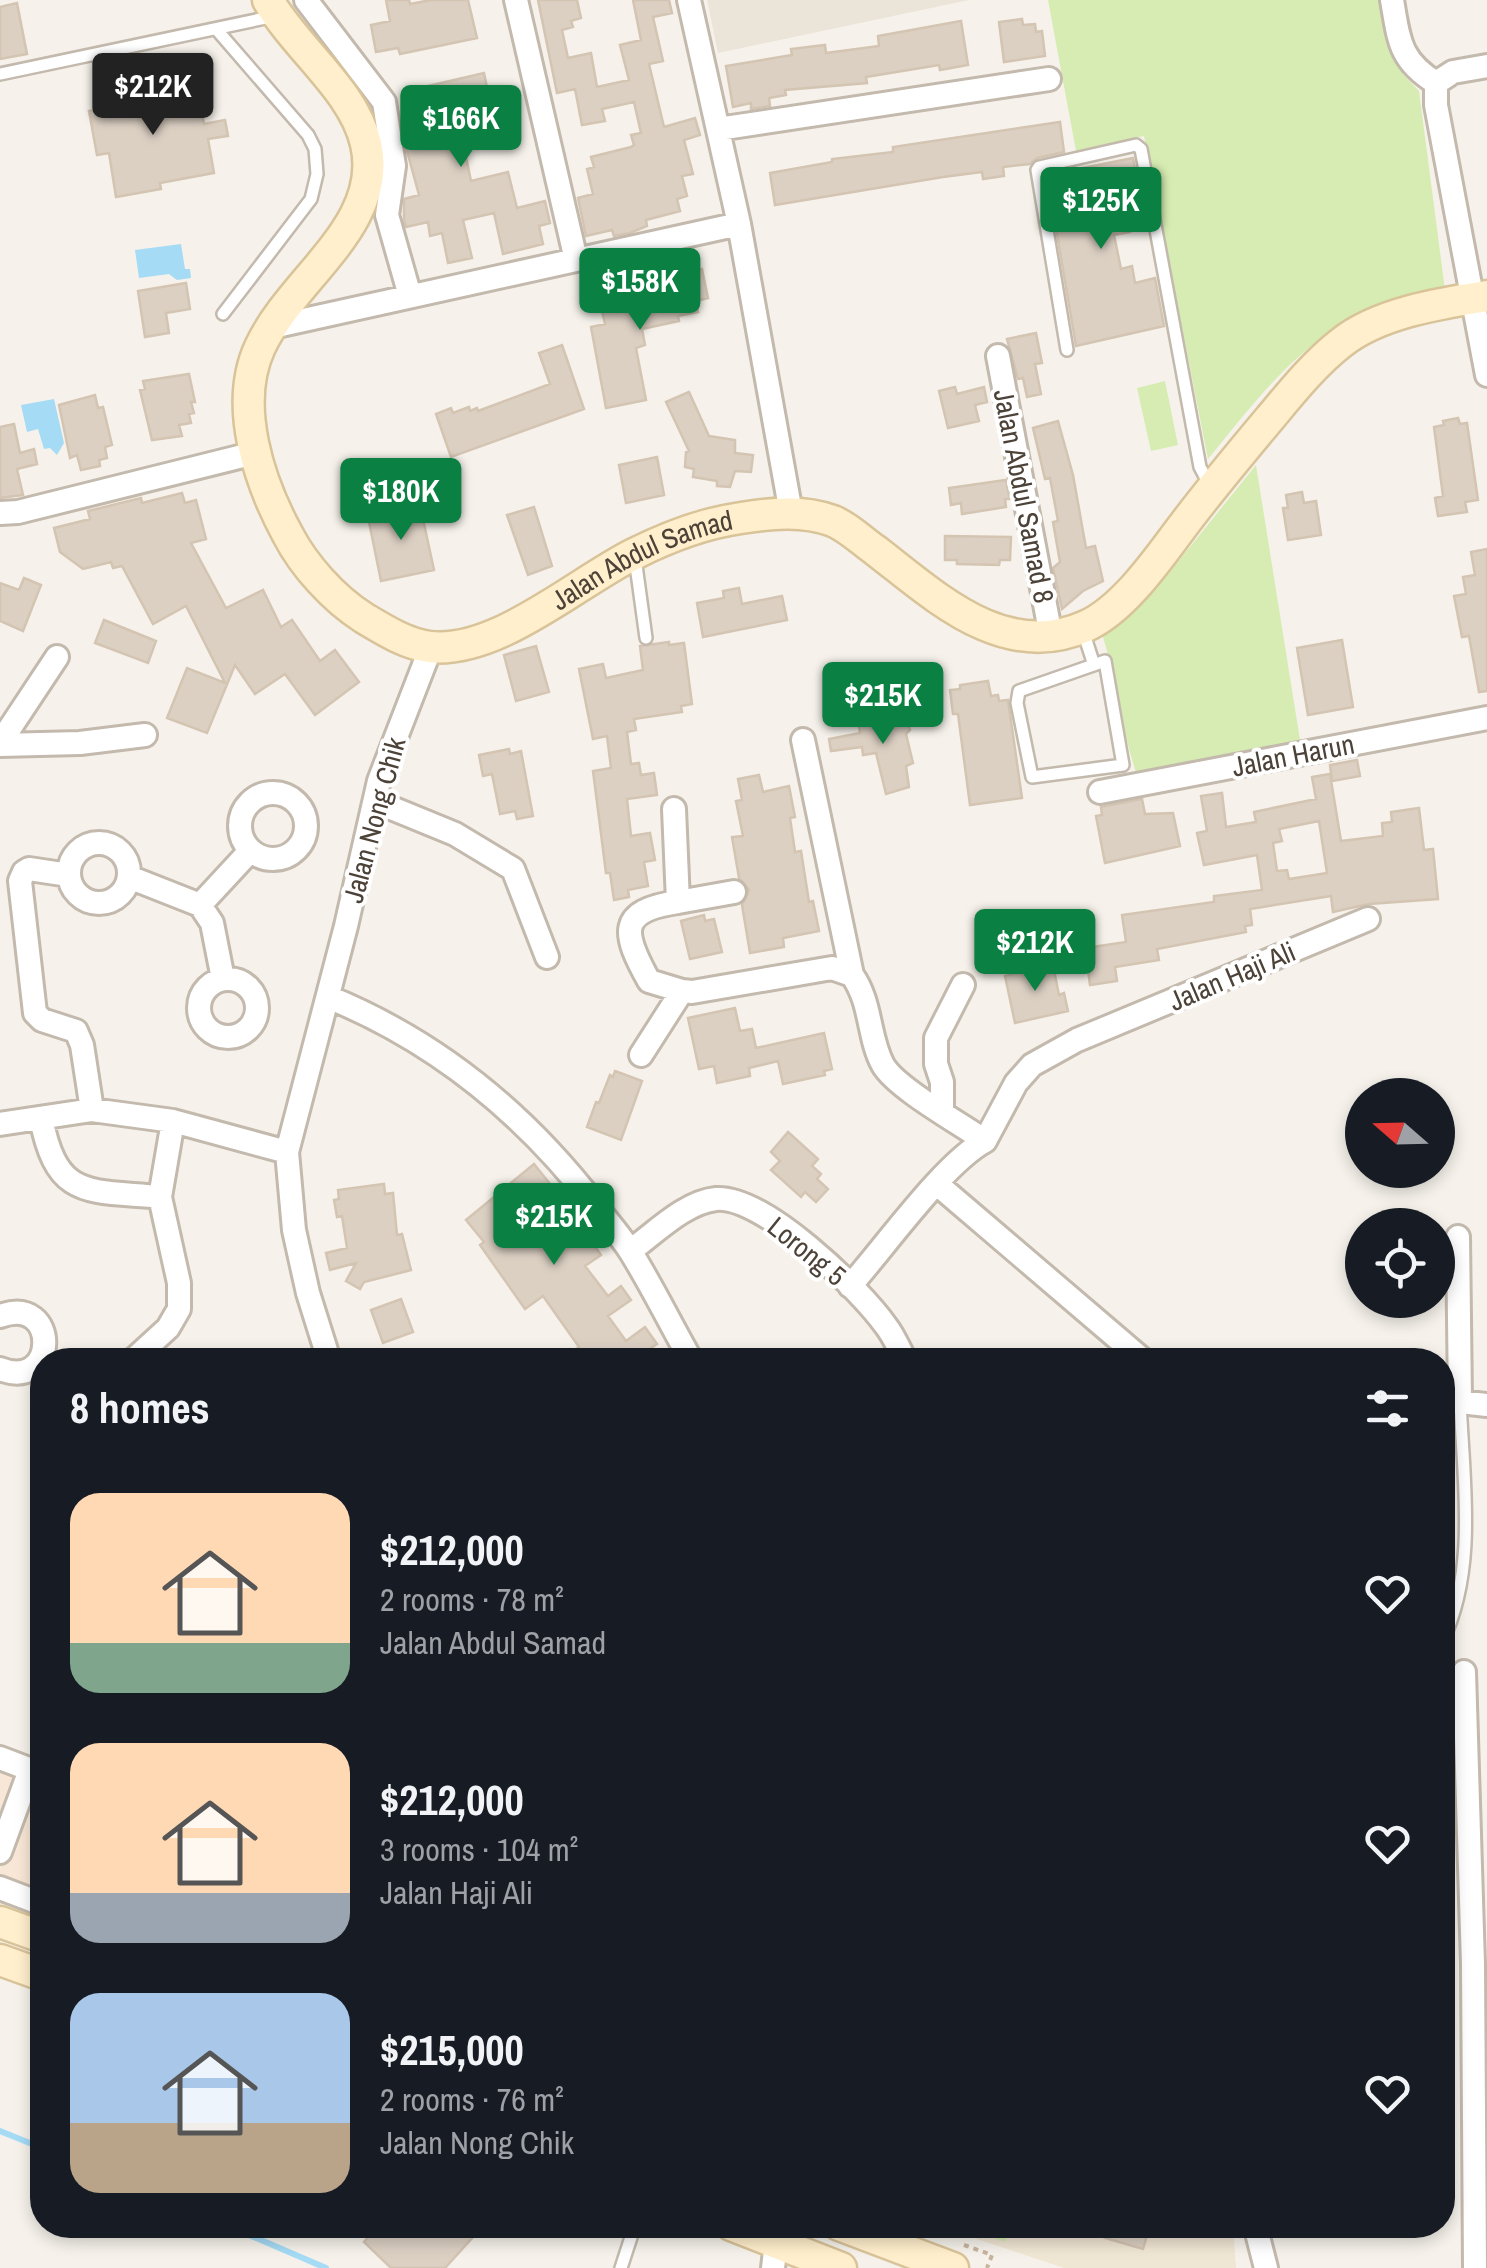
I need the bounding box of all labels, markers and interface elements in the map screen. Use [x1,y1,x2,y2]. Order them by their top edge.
pin: $212K [83,53,223,138]
text: $212K [114,64,192,107]
pin: $166K [391,85,531,170]
text: $166K [422,96,500,139]
pin: $125K [1031,167,1171,252]
text: $125K [1062,178,1140,221]
pin: $158K [570,248,710,333]
text: $158K [601,259,679,302]
street label: Jalan Abdul Samad 8 [985,386,1063,606]
pin: $180K [331,458,471,543]
text: $180K [362,469,440,512]
street label: Jalan Abdul Samad [544,501,736,619]
pin: $215K [813,662,953,747]
text: $215K [844,673,922,716]
street label: Jalan Harun [1229,725,1357,785]
street label: Jalan Nong Chik [334,733,414,907]
pin: $212K [965,909,1105,994]
text: $212K [996,920,1074,963]
street label: Jalan Haji Ali [1163,932,1301,1020]
north arrow [1345,1078,1455,1188]
map controls [1345,1078,1455,1318]
pin: $215K [484,1183,624,1268]
text: $215K [515,1194,593,1237]
street label: Lorong 5 [760,1208,854,1294]
button: locate [1345,1208,1455,1318]
text: 8 homes [70,1380,210,1436]
icon: filters [1360,1381,1415,1436]
text: $212,000 [380,1522,524,1578]
icon: home [150,1533,270,1653]
icon: heart [1360,1566,1415,1621]
text: 2 rooms · 78 m² [380,1578,564,1621]
text: Jalan Abdul Samad [380,1621,606,1664]
text: $212,000 [380,1772,524,1828]
icon: home [150,1783,270,1903]
icon: heart [1360,1816,1415,1871]
text: 3 rooms · 104 m² [380,1828,578,1871]
text: Jalan Haji Ali [380,1871,533,1914]
text: $215,000 [380,2022,524,2078]
icon: home [150,2033,270,2153]
icon: heart [1360,2066,1415,2121]
text: 2 rooms · 76 m² [380,2078,564,2121]
text: Jalan Nong Chik [380,2121,574,2164]

